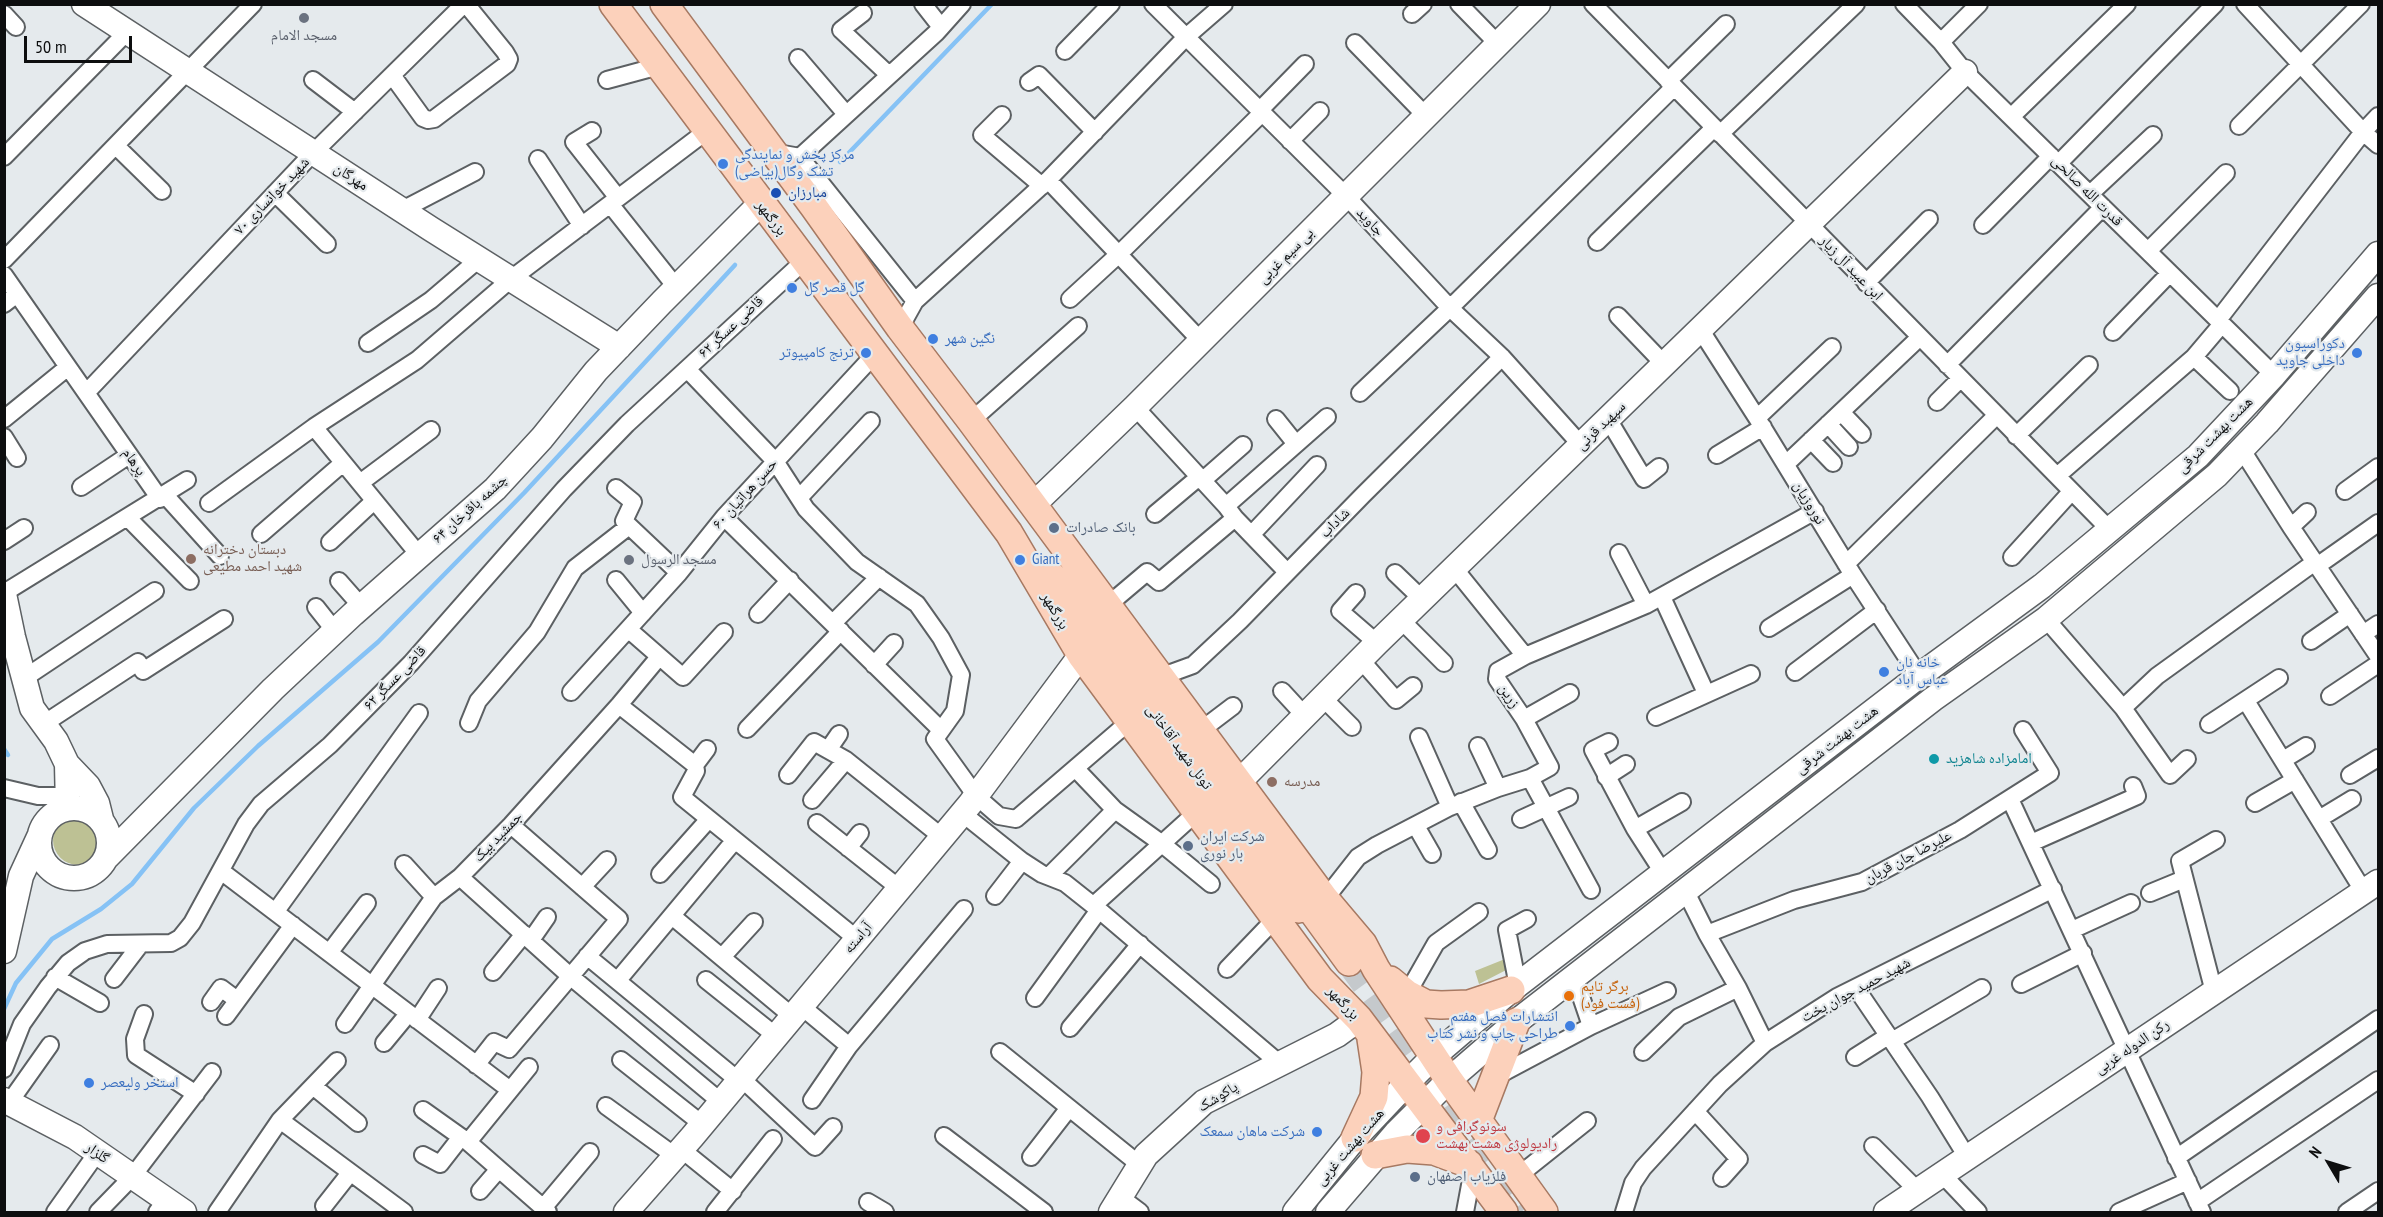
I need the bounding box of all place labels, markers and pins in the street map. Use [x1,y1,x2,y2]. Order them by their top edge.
marker: مسجد الامام [297,11,311,25]
place label: مسجد الامام [271,27,337,45]
place label: مرکز پخش و نمایندگی تشک وگال(بیاضی) [735,146,854,181]
marker: مرکز پخش و نمایندگی تشک وگال(بیاضی) [716,157,730,171]
place label: مبارزان [788,184,827,202]
marker: مبارزان [769,186,783,200]
place label: گل قصر گل [804,279,865,297]
marker: گل قصر گل [785,281,799,295]
place label: نگین شهر [945,330,995,348]
marker: نگین شهر [926,332,940,346]
place label: دکوراسیون داخلی جاوید [2276,335,2345,370]
place label: ترنج کامپیوتر [780,344,854,362]
marker: ترنج کامپیوتر [859,346,873,360]
marker: دکوراسیون داخلی جاوید [2350,346,2364,360]
place label: بانک صادرات [1066,519,1136,537]
marker: بانک صادرات [1047,521,1061,535]
place label: دبستان دخترانه شهید احمد مطیعی [203,541,302,576]
place label: مسجد الرسول [641,551,717,569]
place label: Giant [1032,551,1059,569]
marker: دبستان دخترانه شهید احمد مطیعی [184,552,198,566]
marker: مسجد الرسول [622,553,636,567]
marker: Giant [1013,553,1027,567]
place label: خانه نان عباس آباد [1896,654,1948,689]
marker: خانه نان عباس آباد [1877,665,1891,679]
place label: امامزاده شاهزید [1946,750,2032,768]
marker: امامزاده شاهزید [1927,752,1941,766]
place label: مدرسه [1284,773,1320,791]
marker: مدرسه [1265,775,1279,789]
place label: شرکت ایران بار نوری [1200,828,1265,863]
marker: شرکت ایران بار نوری [1181,839,1195,853]
place label: برگر تایم (فست فود) [1581,978,1639,1013]
marker: برگر تایم (فست فود) [1562,989,1576,1003]
place label: انتشارات فصل هفتم طراحی چاپ و نشر کتاب [1427,1008,1558,1043]
marker: انتشارات فصل هفتم طراحی چاپ و نشر کتاب [1563,1019,1577,1033]
place label: استخر ولیعصر [101,1074,179,1092]
marker: استخر ولیعصر [82,1076,96,1090]
place label: سونوگرافی و رادیولوژی هشت بهشت [1436,1118,1557,1153]
place label: شرکت ماهان سمعک [1199,1123,1305,1141]
marker: شرکت ماهان سمعک [1310,1125,1324,1139]
marker: سونوگرافی و رادیولوژی هشت بهشت [1414,1127,1432,1145]
place label: فلزیاب اصفهان [1427,1168,1506,1186]
marker: فلزیاب اصفهان [1408,1170,1422,1184]

